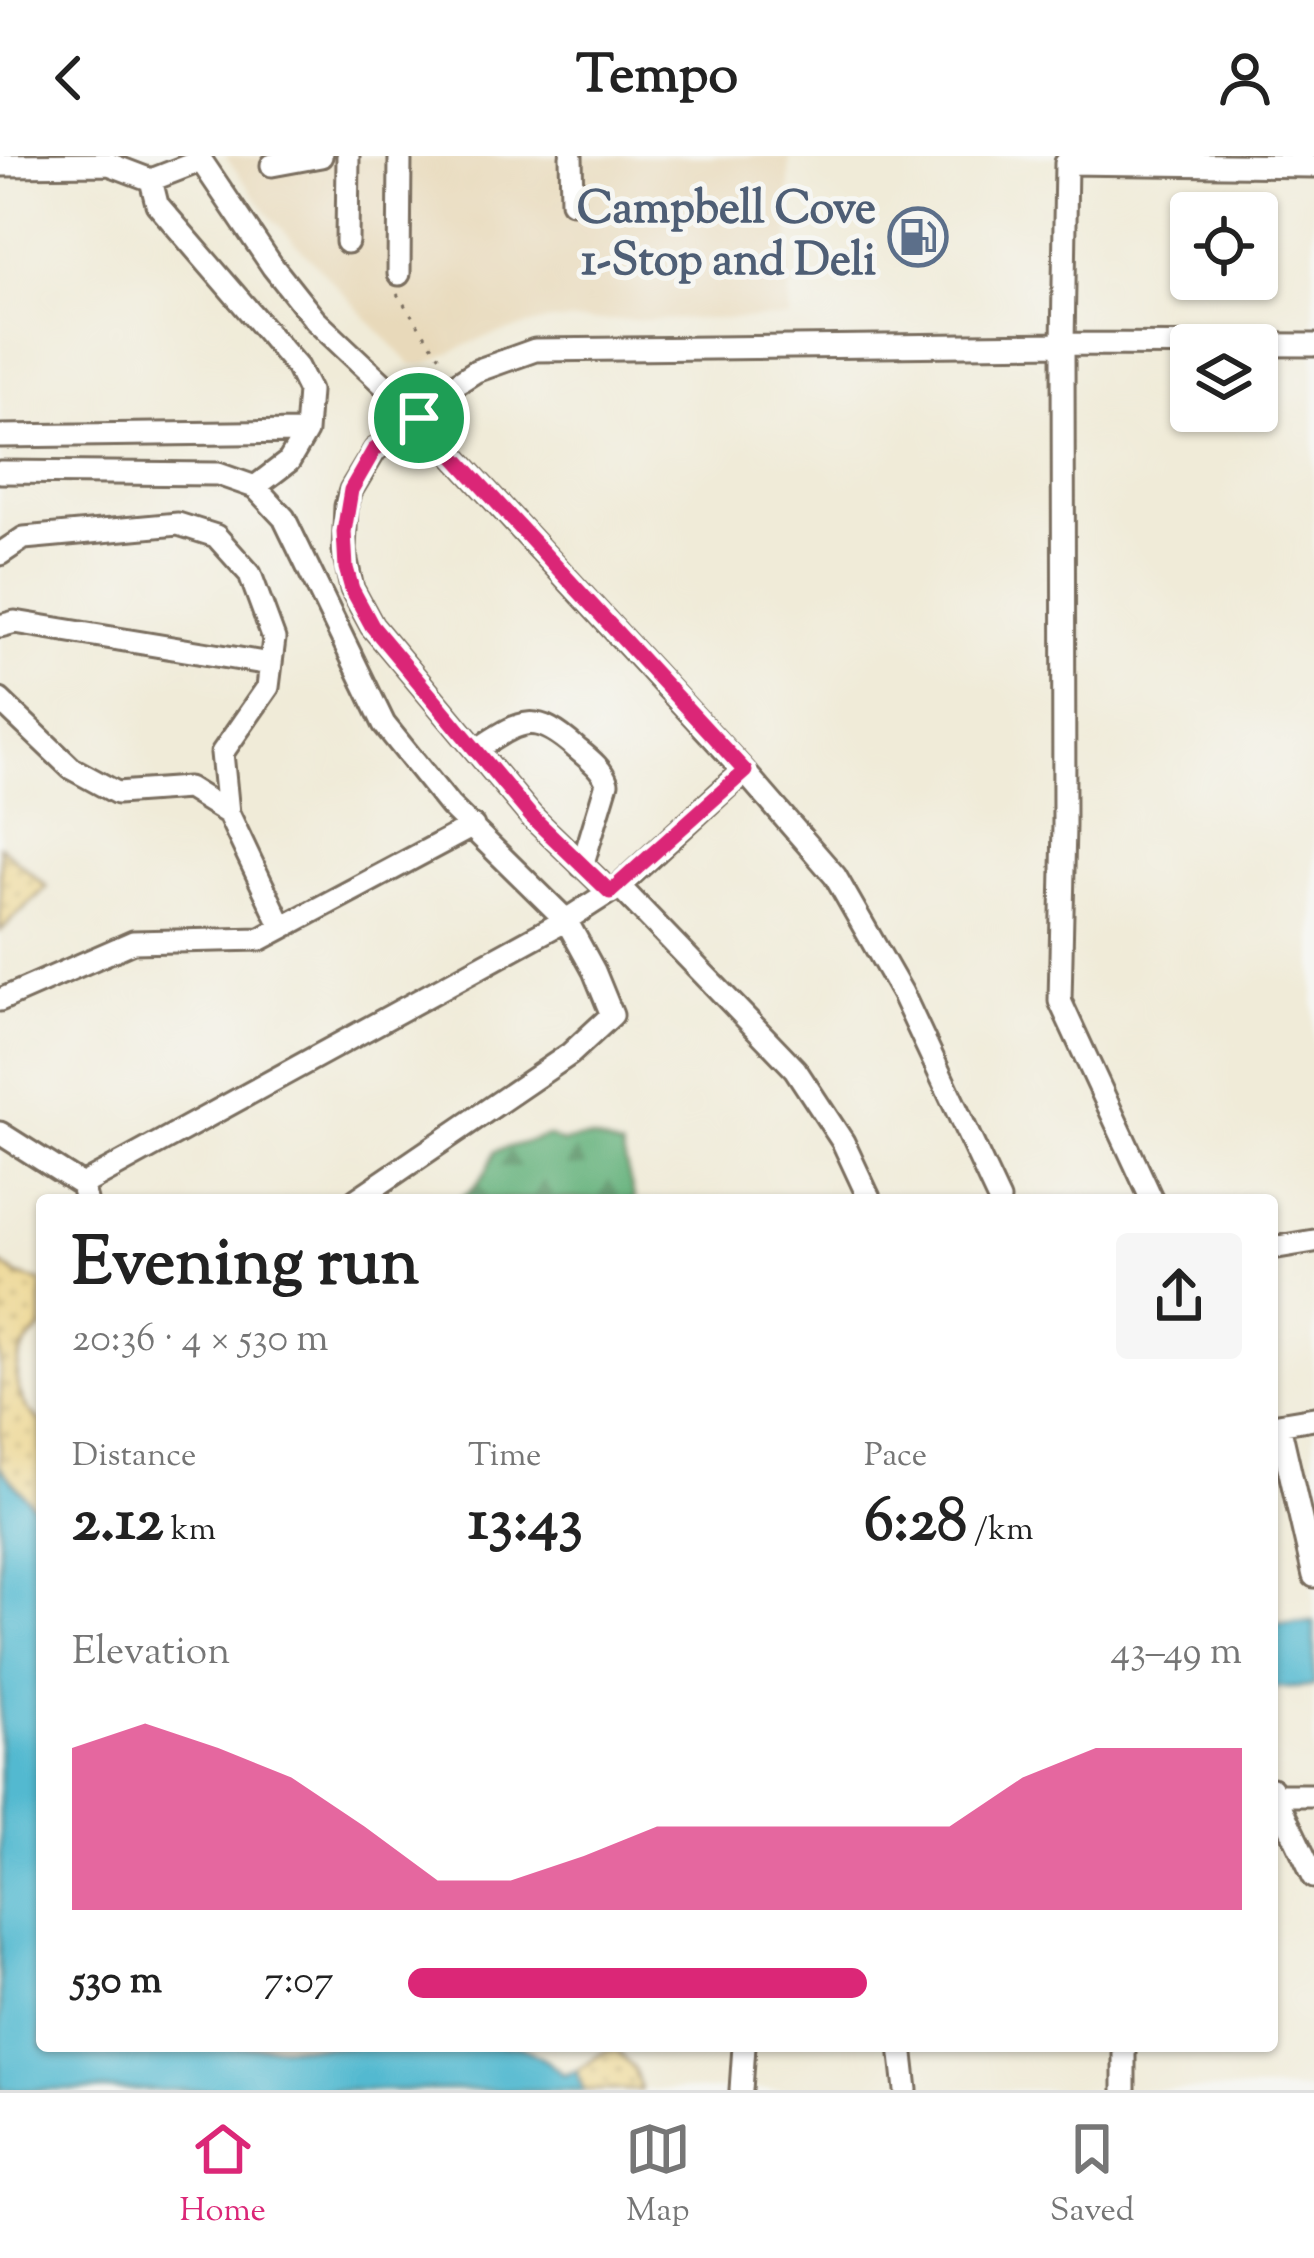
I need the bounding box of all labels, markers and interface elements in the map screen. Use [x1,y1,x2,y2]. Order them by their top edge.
text: Tempo [576,39,738,117]
icon: back [36,45,102,111]
icon: person [1212,45,1278,111]
place label: Campbell Cove 1-Stop and Deli [577,179,876,296]
map controls [1170,192,1278,432]
button: locate [1170,192,1278,300]
fuel station icon: Campbell Cove 1-Stop and Deli [887,206,949,268]
button: layers [1170,324,1278,432]
pin [368,367,470,469]
icon: arrive [386,385,452,451]
text: Evening run [72,1220,419,1315]
button: share [1116,1233,1242,1359]
text: 20:36 · 4 × 530 m [72,1313,329,1369]
text: Distance [72,1433,196,1481]
text: Time [468,1433,541,1481]
text: Pace [864,1433,927,1481]
text: 2.12 [72,1481,164,1568]
text: 13:43 [468,1481,583,1568]
text: 6:28 [864,1481,967,1568]
text: km [164,1507,216,1555]
text: /km [967,1507,1034,1555]
text: Elevation [72,1626,230,1682]
text: 43–49 m [1111,1626,1242,1682]
text: 530 m [72,1955,162,2011]
text: 7:07 [264,1955,333,2011]
tab: Home [179,2116,266,2236]
tab: Map [625,2116,691,2236]
tab: Saved [1050,2116,1135,2236]

